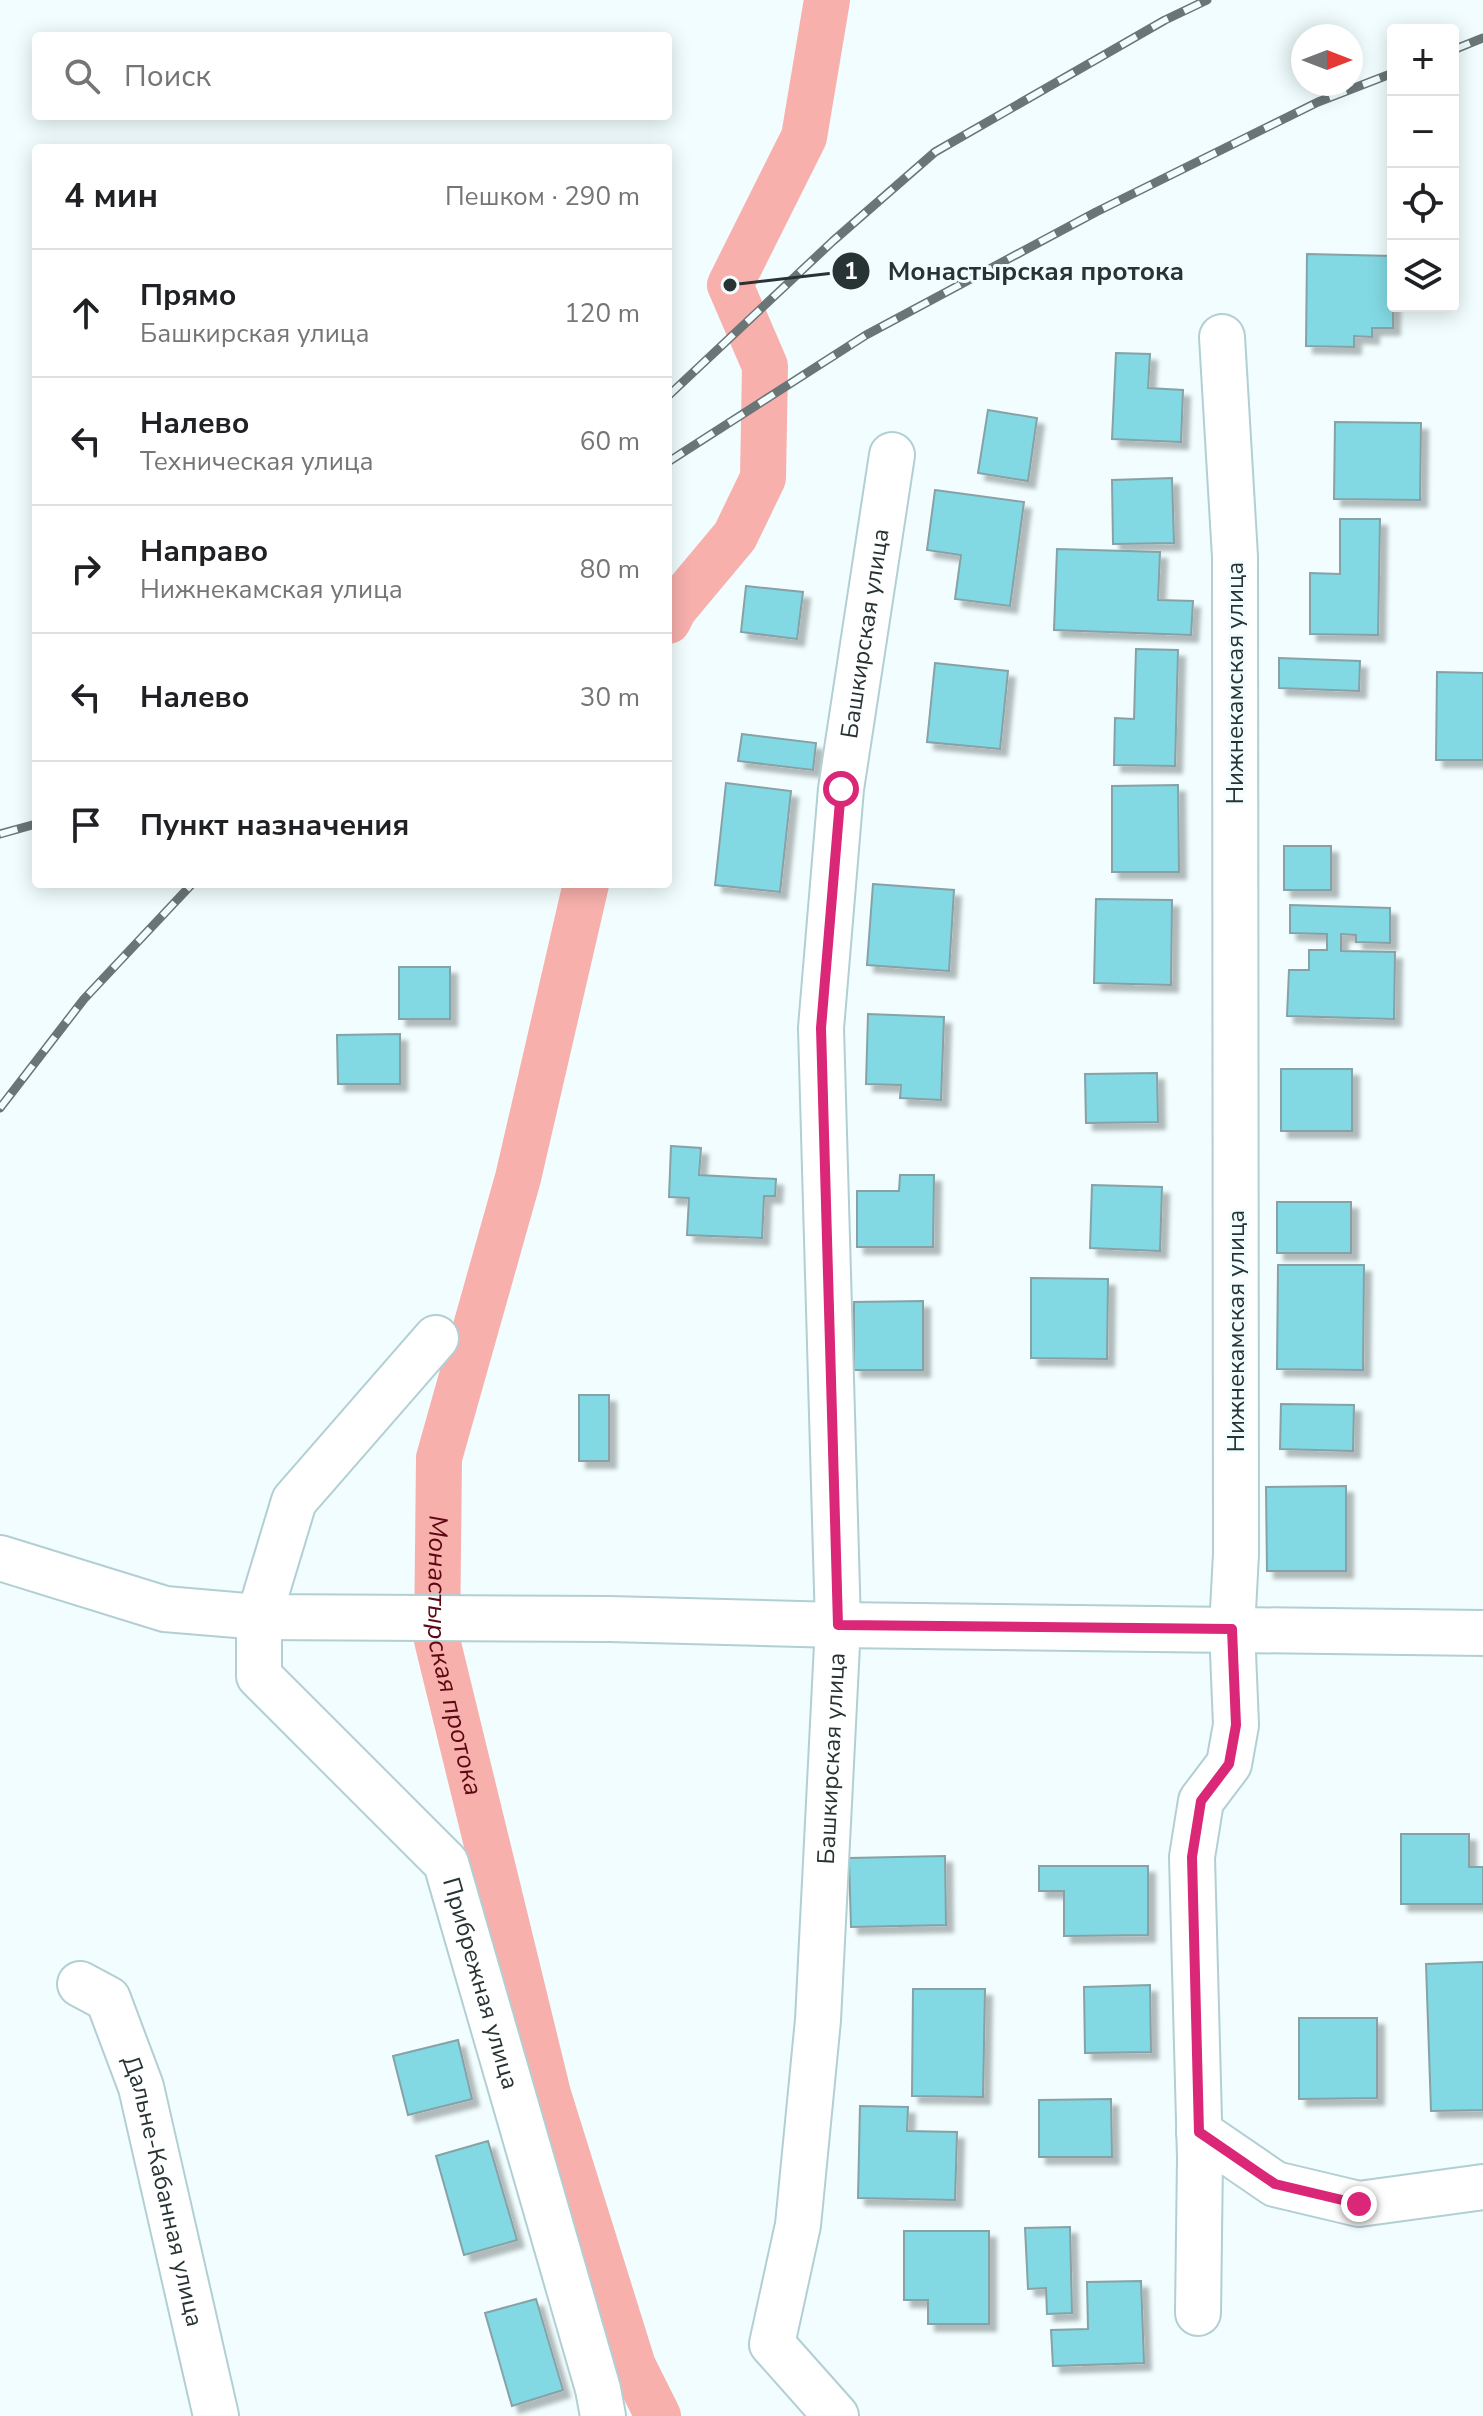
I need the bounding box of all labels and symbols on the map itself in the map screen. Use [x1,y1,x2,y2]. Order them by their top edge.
north arrow [1291,24,1363,96]
callout: Монастырская протока [831,246,1200,296]
text: Монастырская протока [888,254,1184,289]
text: 1 [844,255,858,287]
street label: Башкирская улица [833,526,897,741]
street label: Нижнекамская улица [1219,562,1251,804]
route start [823,771,859,807]
street label: Нижнекамская улица [1220,1210,1252,1452]
water label: Монастырская протока [420,1515,492,1799]
street label: Башкирская улица [810,1652,853,1865]
street label: Прибрежная улица [435,1874,527,2093]
street label: Дальне-Кабанная улица [115,2051,211,2330]
route end [1341,2186,1377,2222]

